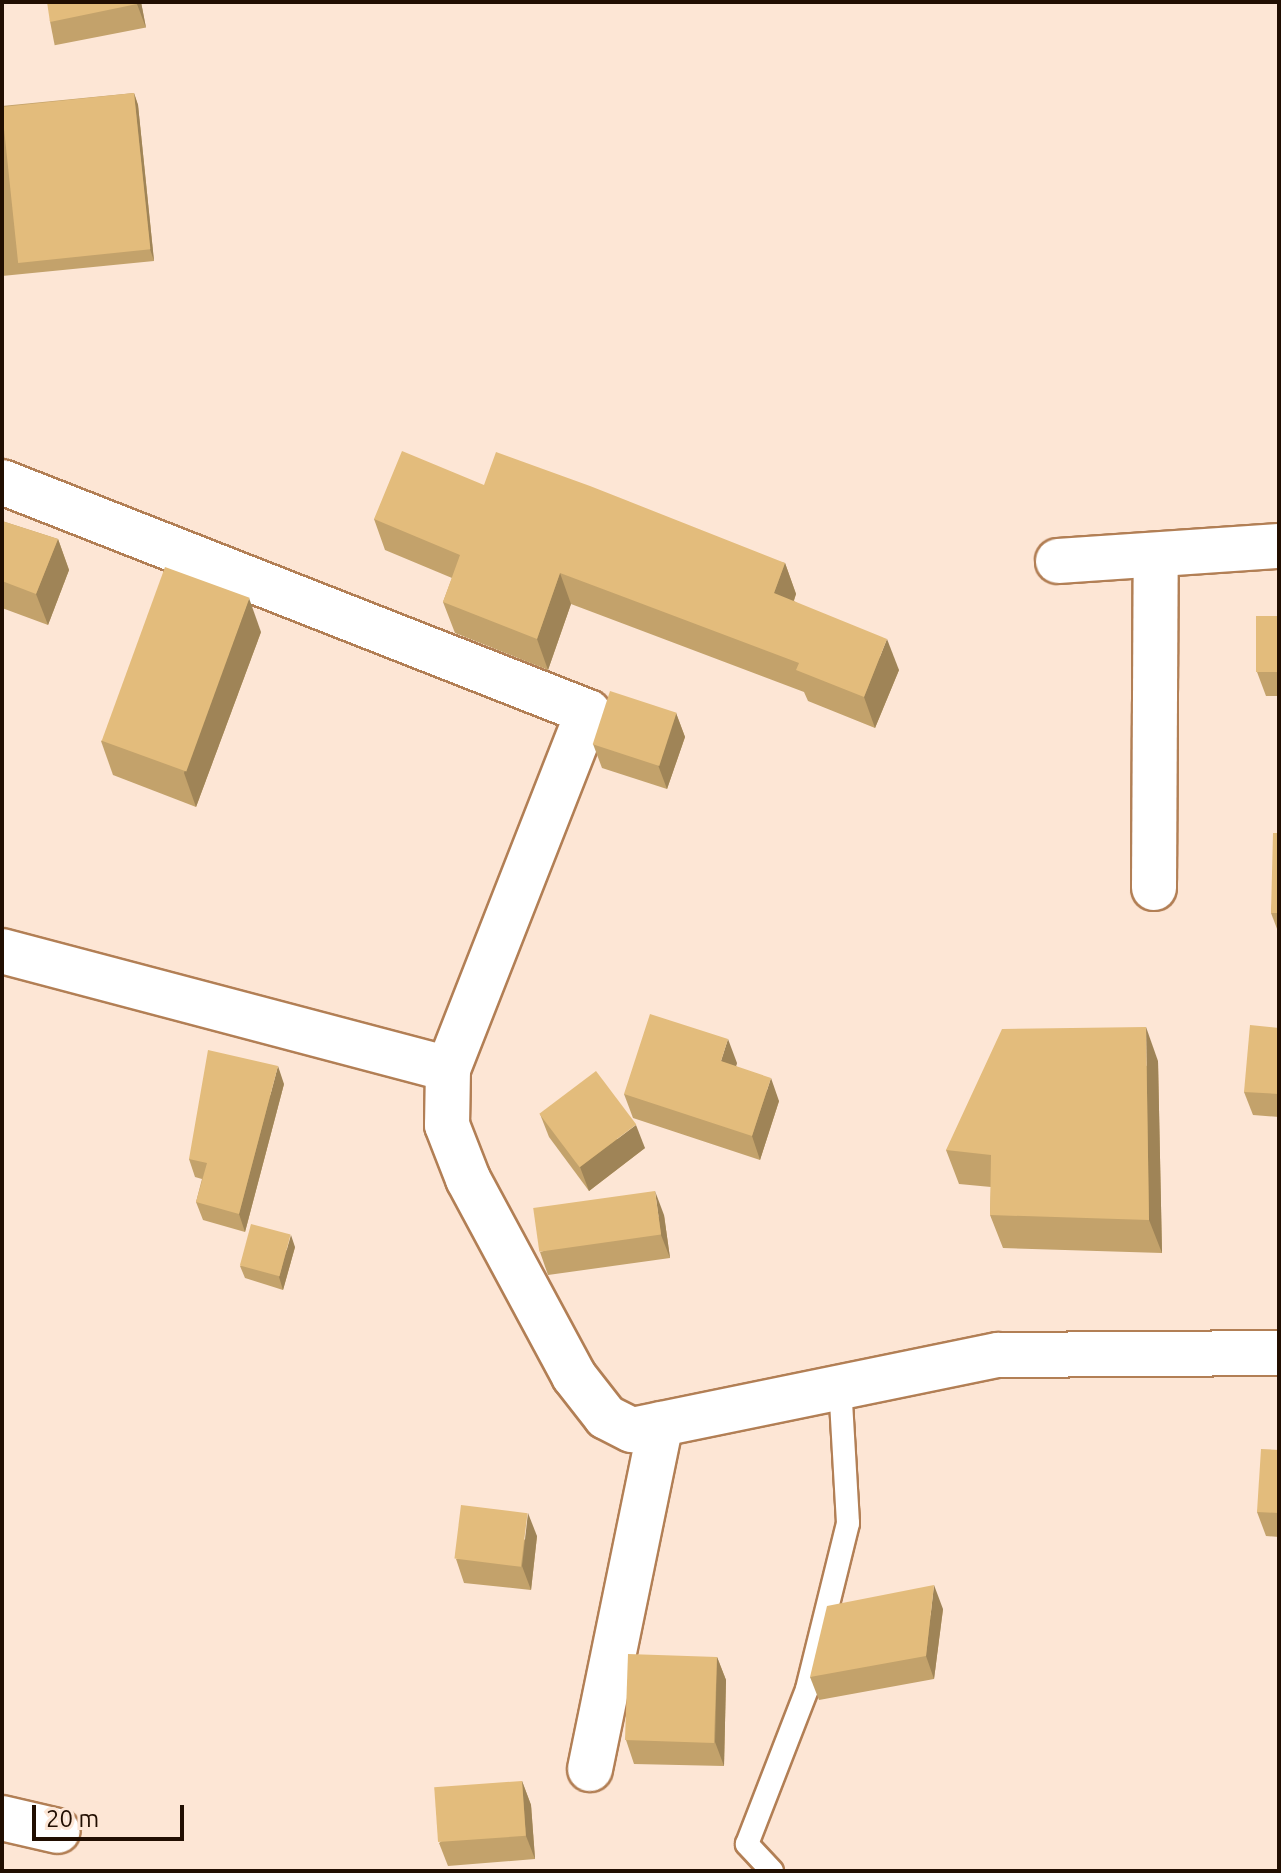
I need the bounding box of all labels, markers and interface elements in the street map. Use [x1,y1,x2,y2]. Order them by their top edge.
scale bar [36,1789,188,1839]
text: 20 m [46,1805,99,1832]

